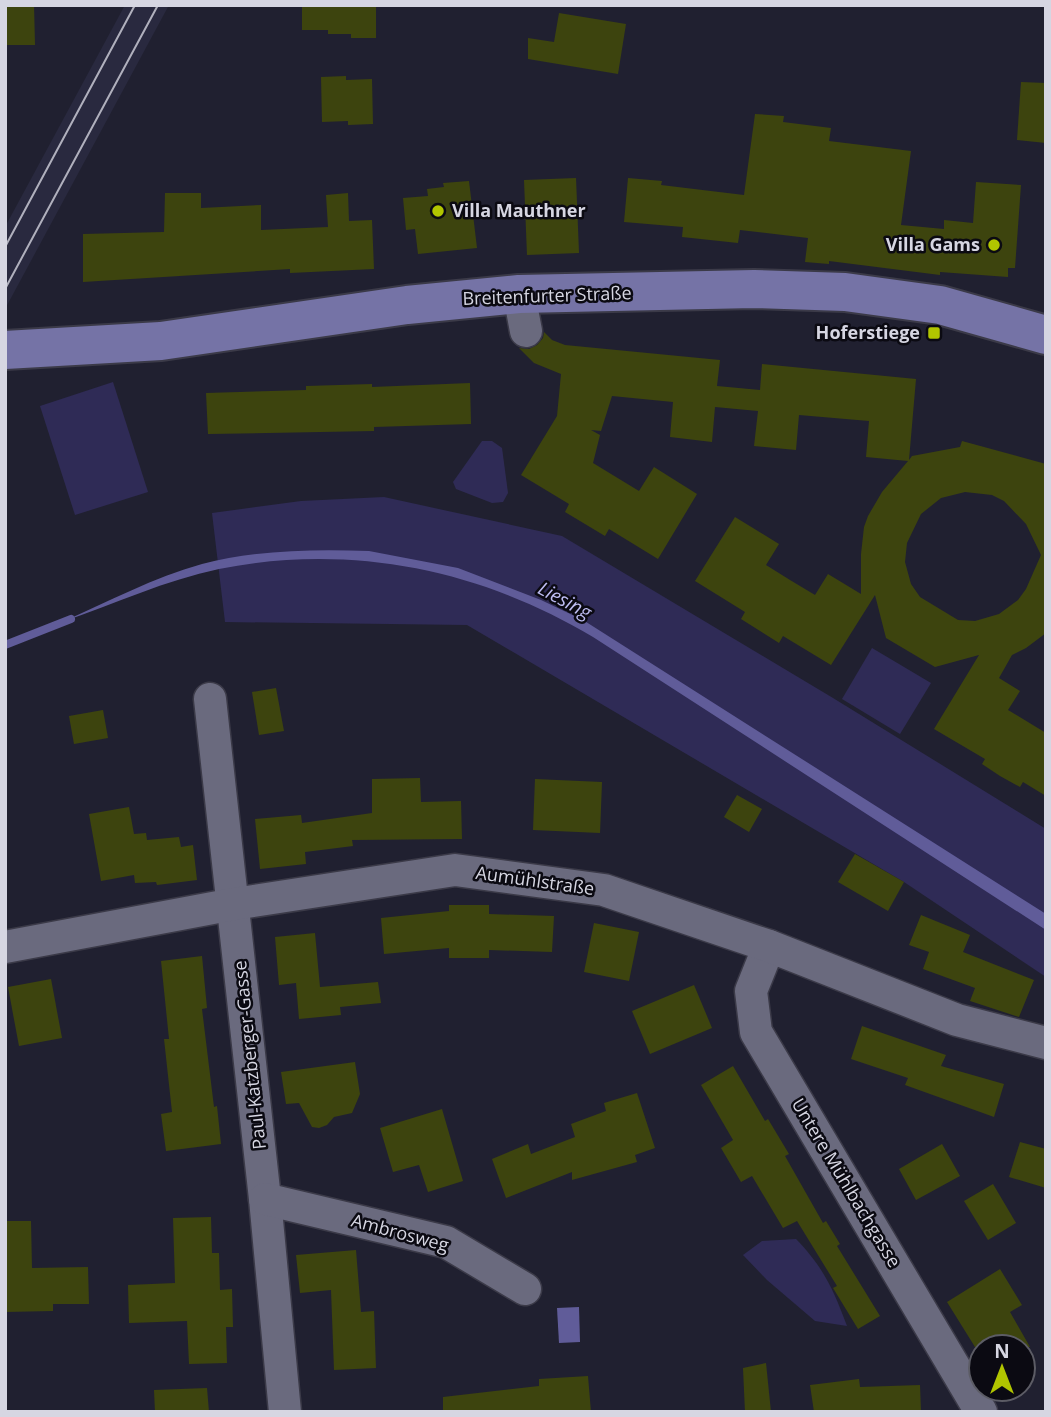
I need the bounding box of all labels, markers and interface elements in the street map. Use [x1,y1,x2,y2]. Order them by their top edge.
place label: Villa Mauthner [452,198,586,222]
marker: Villa Mauthner [430,203,446,219]
place label: Villa Gams [886,232,980,256]
marker: Villa Gams [986,237,1002,253]
street label: Breitenfurter Straße [462,280,632,310]
place label: Hoferstiege [816,320,920,344]
marker: Hoferstiege [926,325,942,341]
water label: Liesing [534,575,597,625]
street label: Aumühlstraße [474,860,596,900]
street label: Paul-Katzberger-Gasse [227,959,271,1151]
street label: Untere Mühlbachgasse [787,1093,907,1272]
street label: Ambrosweg [349,1208,452,1257]
north arrow [967,1333,1037,1403]
text: N [994,1338,1010,1364]

